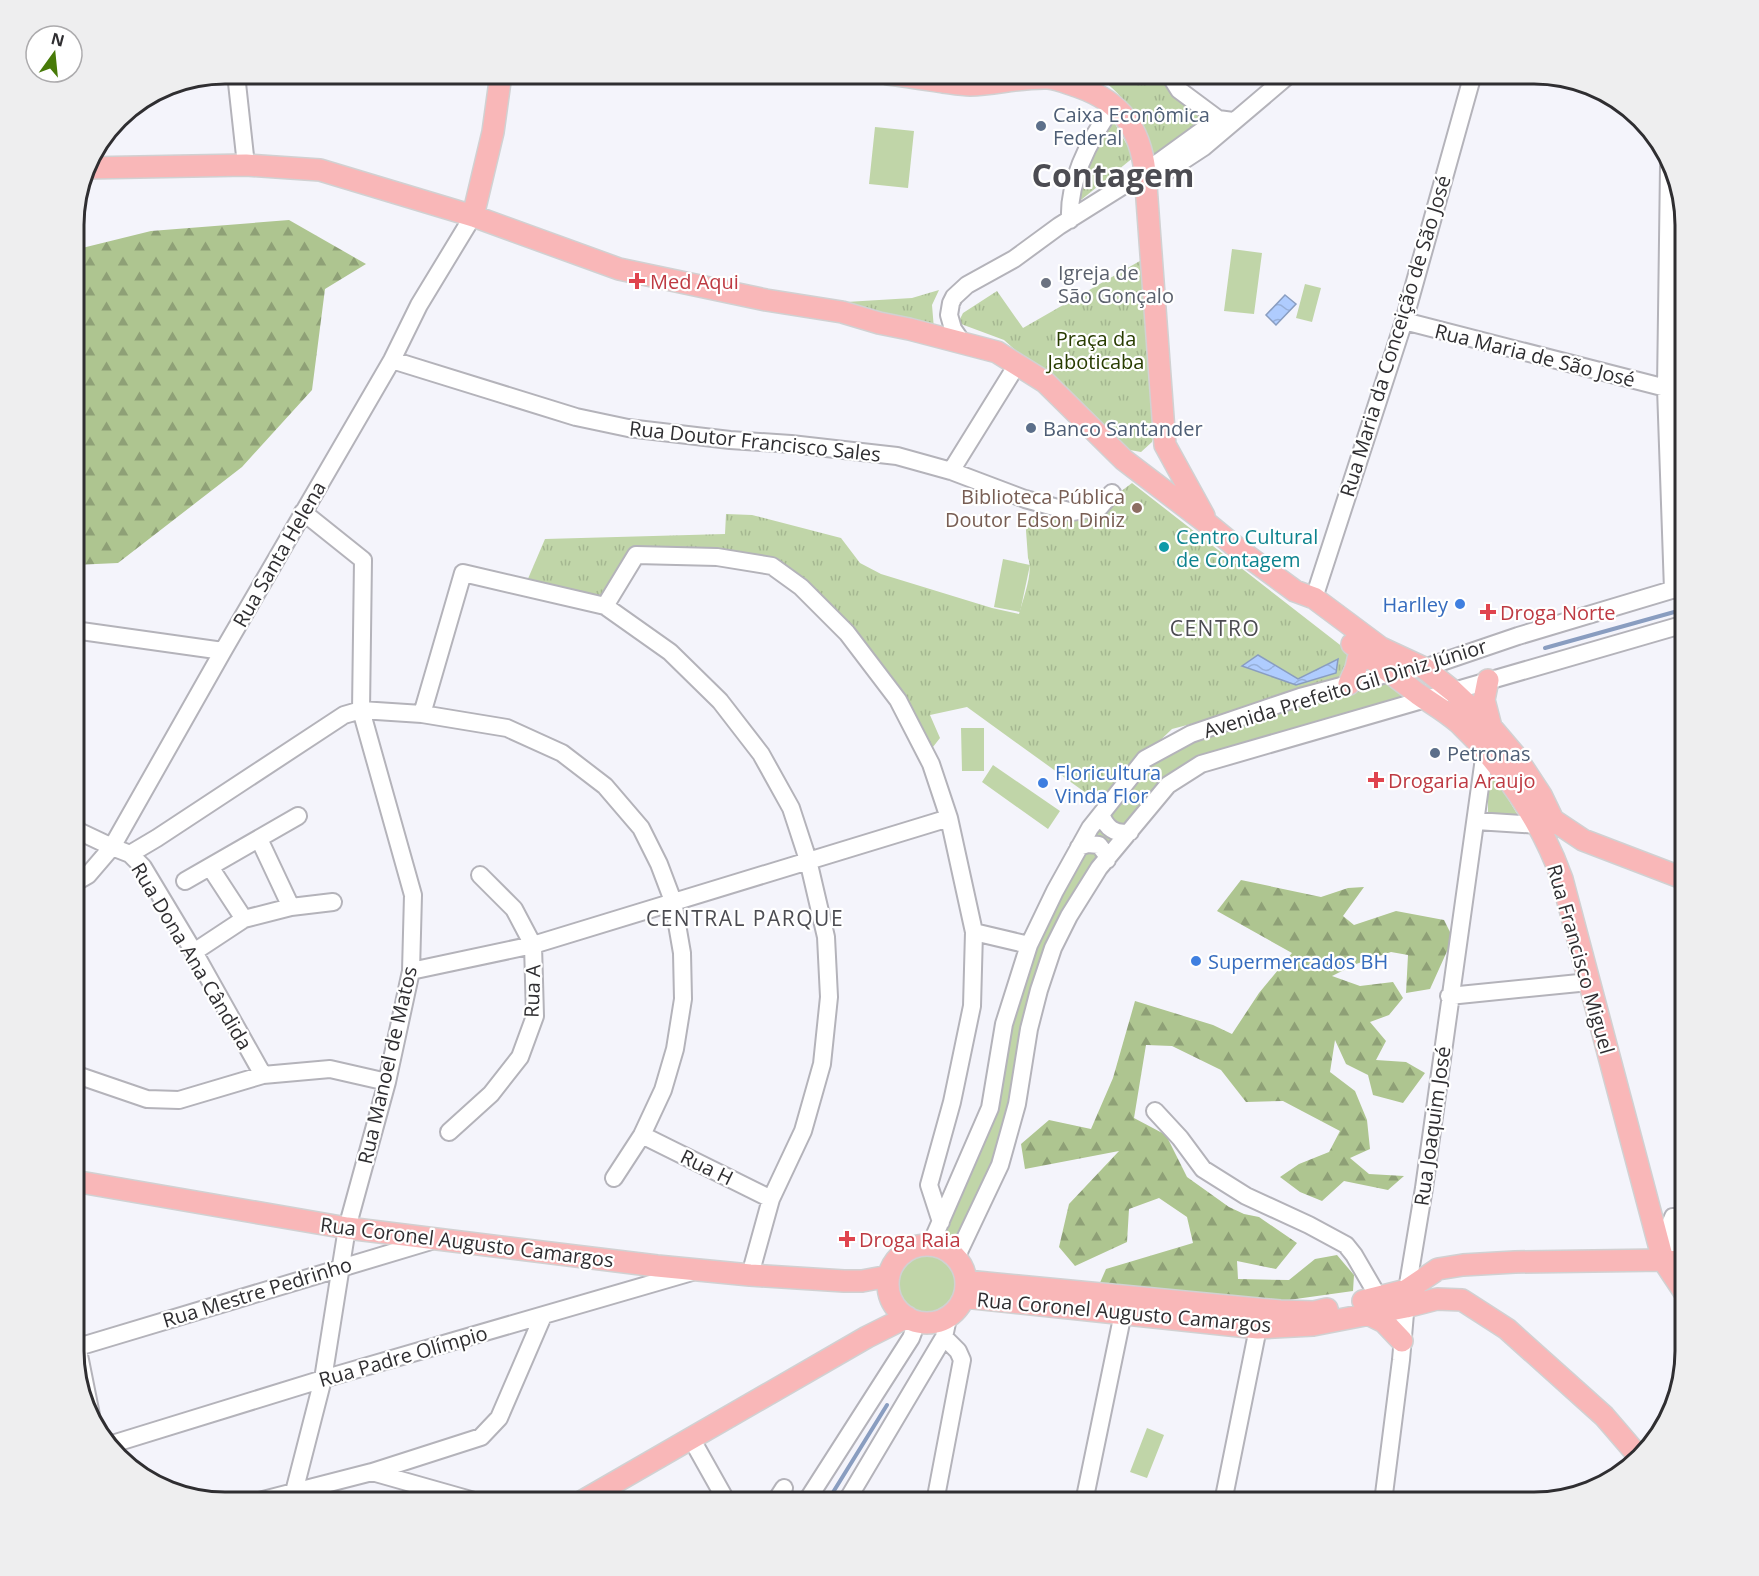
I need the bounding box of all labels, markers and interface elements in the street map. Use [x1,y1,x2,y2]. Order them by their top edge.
north arrow [24,24,84,84]
text: N [49,27,67,52]
place label: Caixa Econômica Federal [1053,101,1210,151]
marker: Caixa Econômica Federal [1034,119,1048,133]
district label: Contagem [1032,153,1194,196]
street label: Rua Maria da Conceição de São José [1333,172,1457,500]
place label: Igreja de São Gonçalo [1058,259,1174,309]
place label: Med Aqui [650,268,739,295]
marker: Med Aqui [628,272,646,290]
marker: Igreja de São Gonçalo [1039,276,1053,290]
street label: Rua Maria de São José [1432,317,1638,393]
park label: Praça da Jaboticaba [1046,325,1144,375]
street label: Rua Doutor Francisco Sales [628,414,882,468]
place label: Banco Santander [1043,415,1203,442]
marker: Banco Santander [1024,421,1038,435]
street label: Rua Santa Helena [226,476,332,632]
place label: Biblioteca Pública Doutor Edson Diniz [945,483,1125,533]
marker: Biblioteca Pública Doutor Edson Diniz [1130,501,1144,515]
place label: Centro Cultural de Contagem [1176,523,1318,573]
marker: Centro Cultural de Contagem [1157,540,1171,554]
place label: Harlley [1383,591,1449,618]
marker: Harlley [1453,597,1467,611]
place label: Droga Norte [1500,599,1616,626]
marker: Droga Norte [1481,605,1495,619]
district label: CENTRO [1170,614,1260,642]
street label: Avenida Prefeito Gil Diniz Júnior [1200,632,1490,744]
place label: Petronas [1447,740,1531,767]
marker: Petronas [1428,746,1442,760]
place label: Floricultura Vinda Flor [1055,759,1161,809]
place label: Drogaria Araujo [1388,767,1536,794]
marker: Drogaria Araujo [1369,773,1383,787]
marker: Floricultura Vinda Flor [1036,776,1050,790]
street label: Rua Dona Ana Cândida [125,857,259,1055]
street label: Rua Francisco Miguel [1541,861,1621,1057]
district label: CENTRAL PARQUE [646,904,844,932]
place label: Supermercados BH [1208,948,1388,975]
marker: Supermercados BH [1189,954,1203,968]
street label: Rua Manoel de Matos [351,963,423,1167]
street label: Rua A [518,963,546,1018]
street label: Rua Joaquim José [1407,1044,1457,1208]
street label: Rua H [676,1143,738,1191]
street label: Rua Coronel Augusto Camargos [319,1211,615,1273]
place label: Droga Raia [859,1226,961,1253]
marker: Droga Raia [840,1232,854,1246]
street label: Rua Mestre Pedrinho [159,1250,355,1334]
street label: Rua Coronel Augusto Camargos [976,1286,1272,1338]
street label: Rua Padre Olímpio [315,1319,491,1393]

